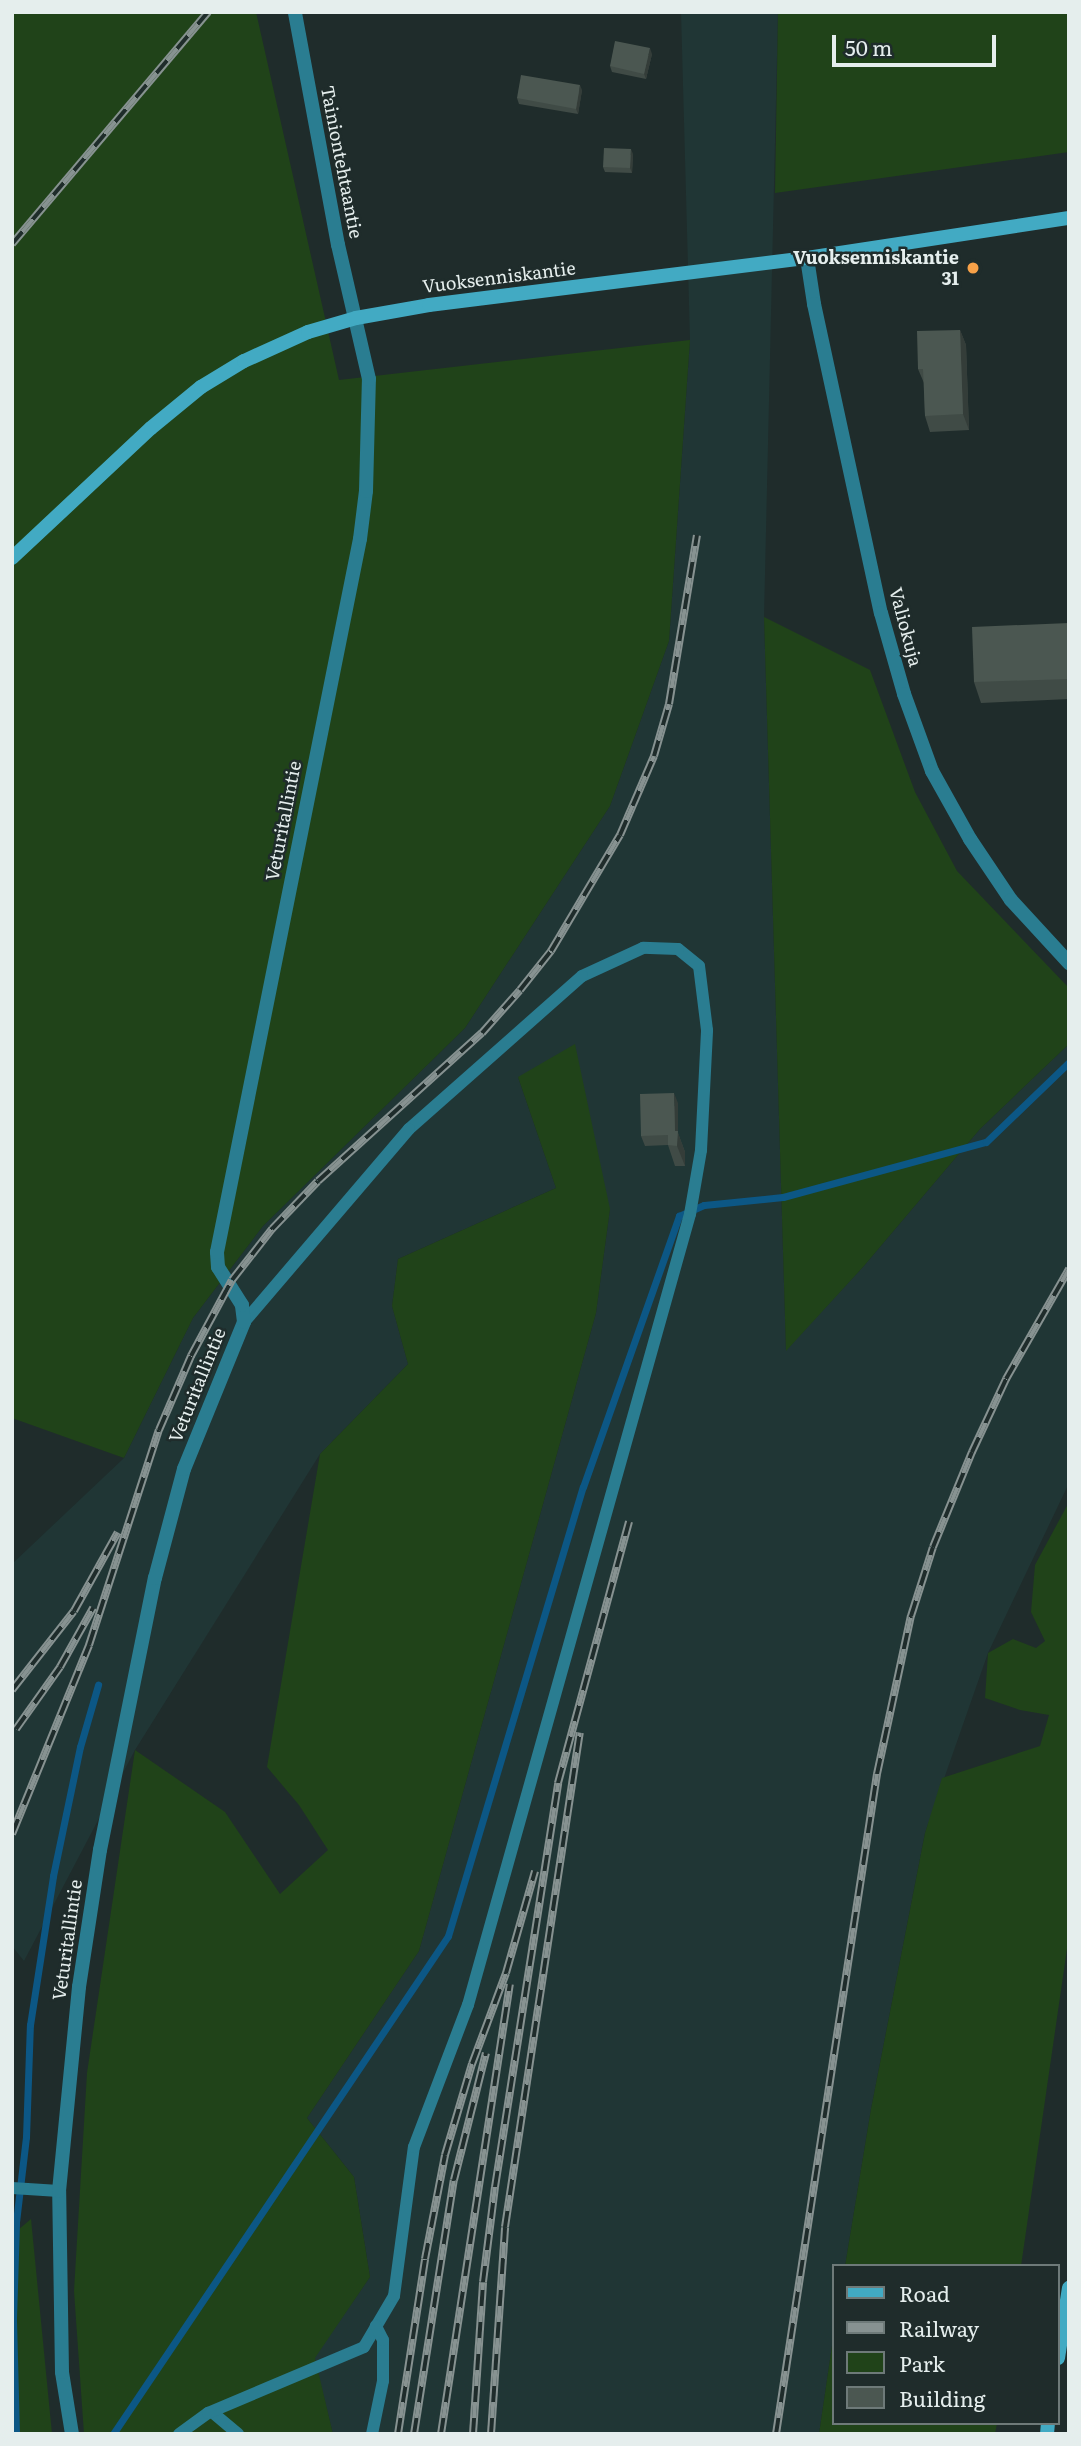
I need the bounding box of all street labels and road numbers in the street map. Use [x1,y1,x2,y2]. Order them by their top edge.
street label: Tainiontehtaantie [317,84,367,240]
street label: Vuoksenniskantie [421,257,577,297]
street label: Valiokuja [885,585,927,669]
street label: Veturitallintie [261,759,305,883]
street label: Veturitallintie [164,1324,230,1446]
street label: Veturitallintie [48,1878,86,2002]

